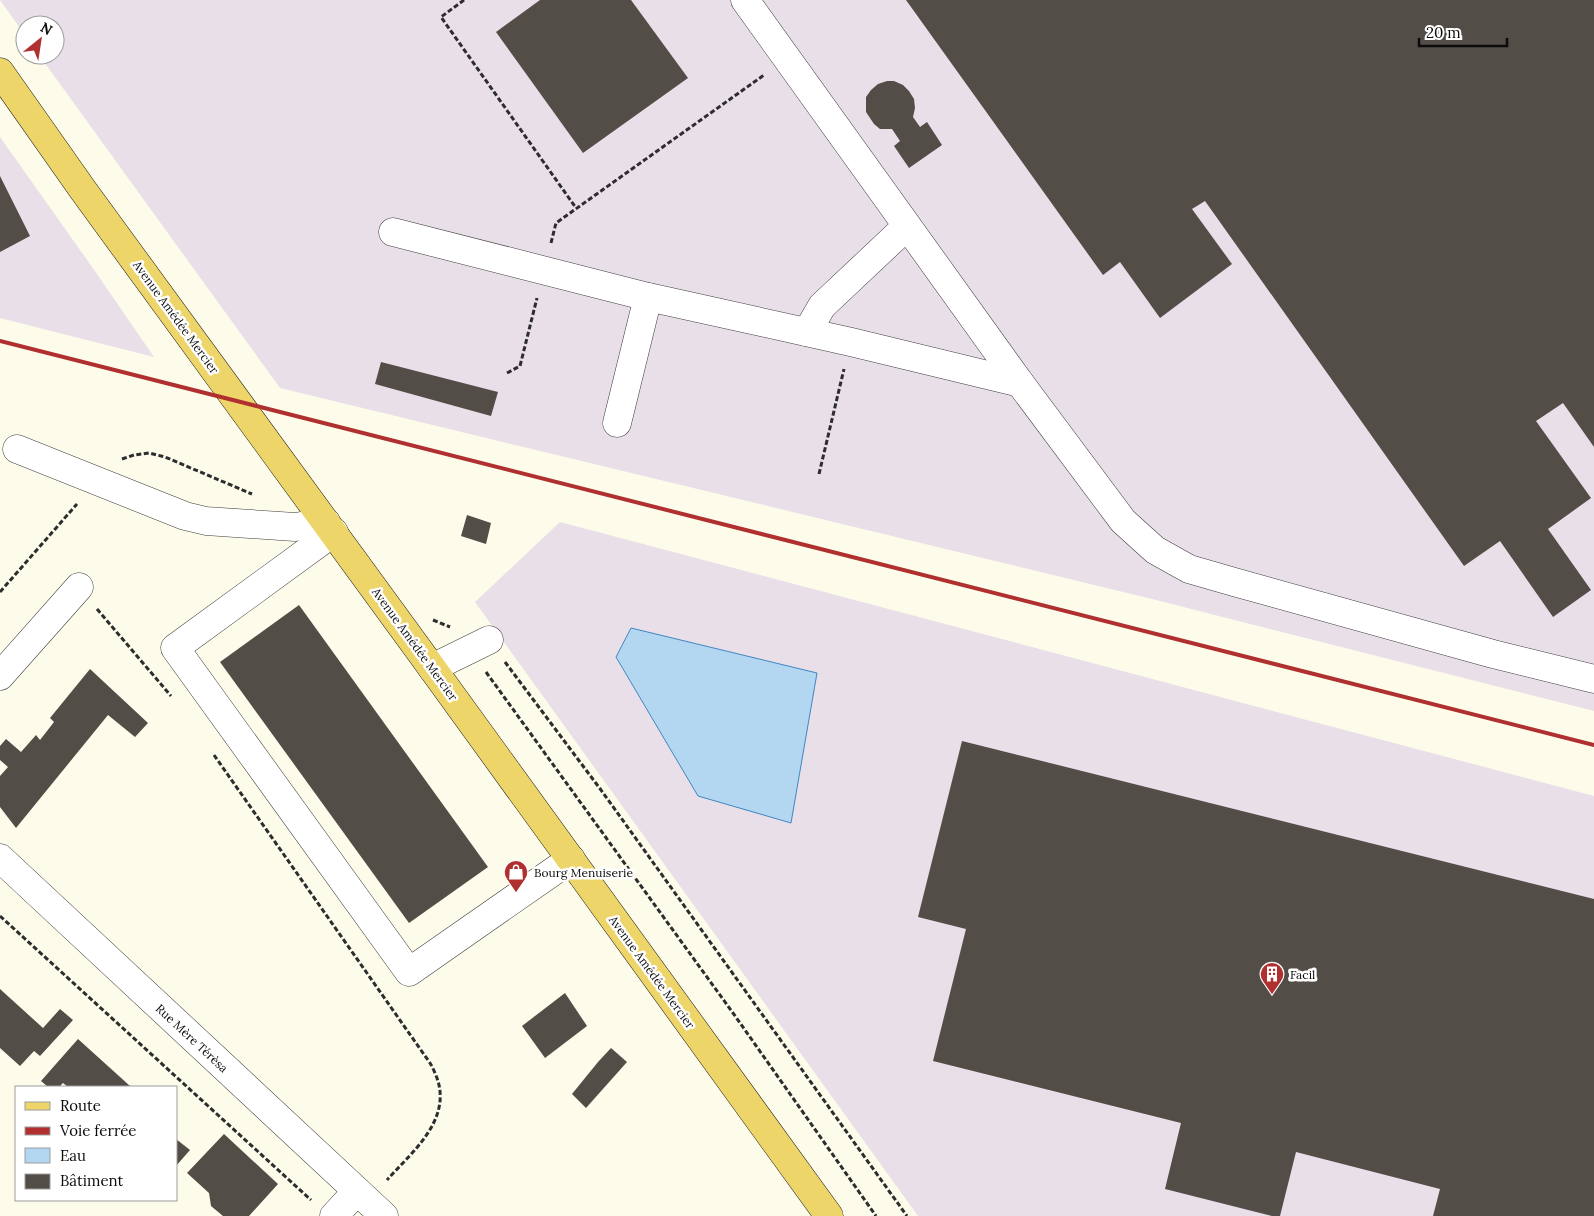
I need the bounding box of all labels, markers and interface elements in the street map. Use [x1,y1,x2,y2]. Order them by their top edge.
north arrow [15,15,65,65]
scale bar [1419,15,1506,47]
text: N [37,18,56,39]
text: 20 m [1426,23,1461,42]
street label: Avenue Amédée Mercier [129,257,222,377]
street label: Avenue Amédée Mercier [368,584,461,704]
shop icon: Bourg Menuiserie [503,859,529,893]
place label: Bourg Menuiserie [534,865,633,880]
street label: Avenue Amédée Mercier [605,912,698,1032]
building icon: Facil [1259,961,1285,995]
place label: Facil [1290,967,1315,982]
street label: Rue Mère Térèsa [153,1001,231,1075]
legend [15,1086,178,1201]
text: Route [60,1096,101,1115]
text: Voie ferrée [59,1121,136,1140]
text: Eau [60,1146,86,1165]
text: Bâtiment [60,1171,123,1190]

